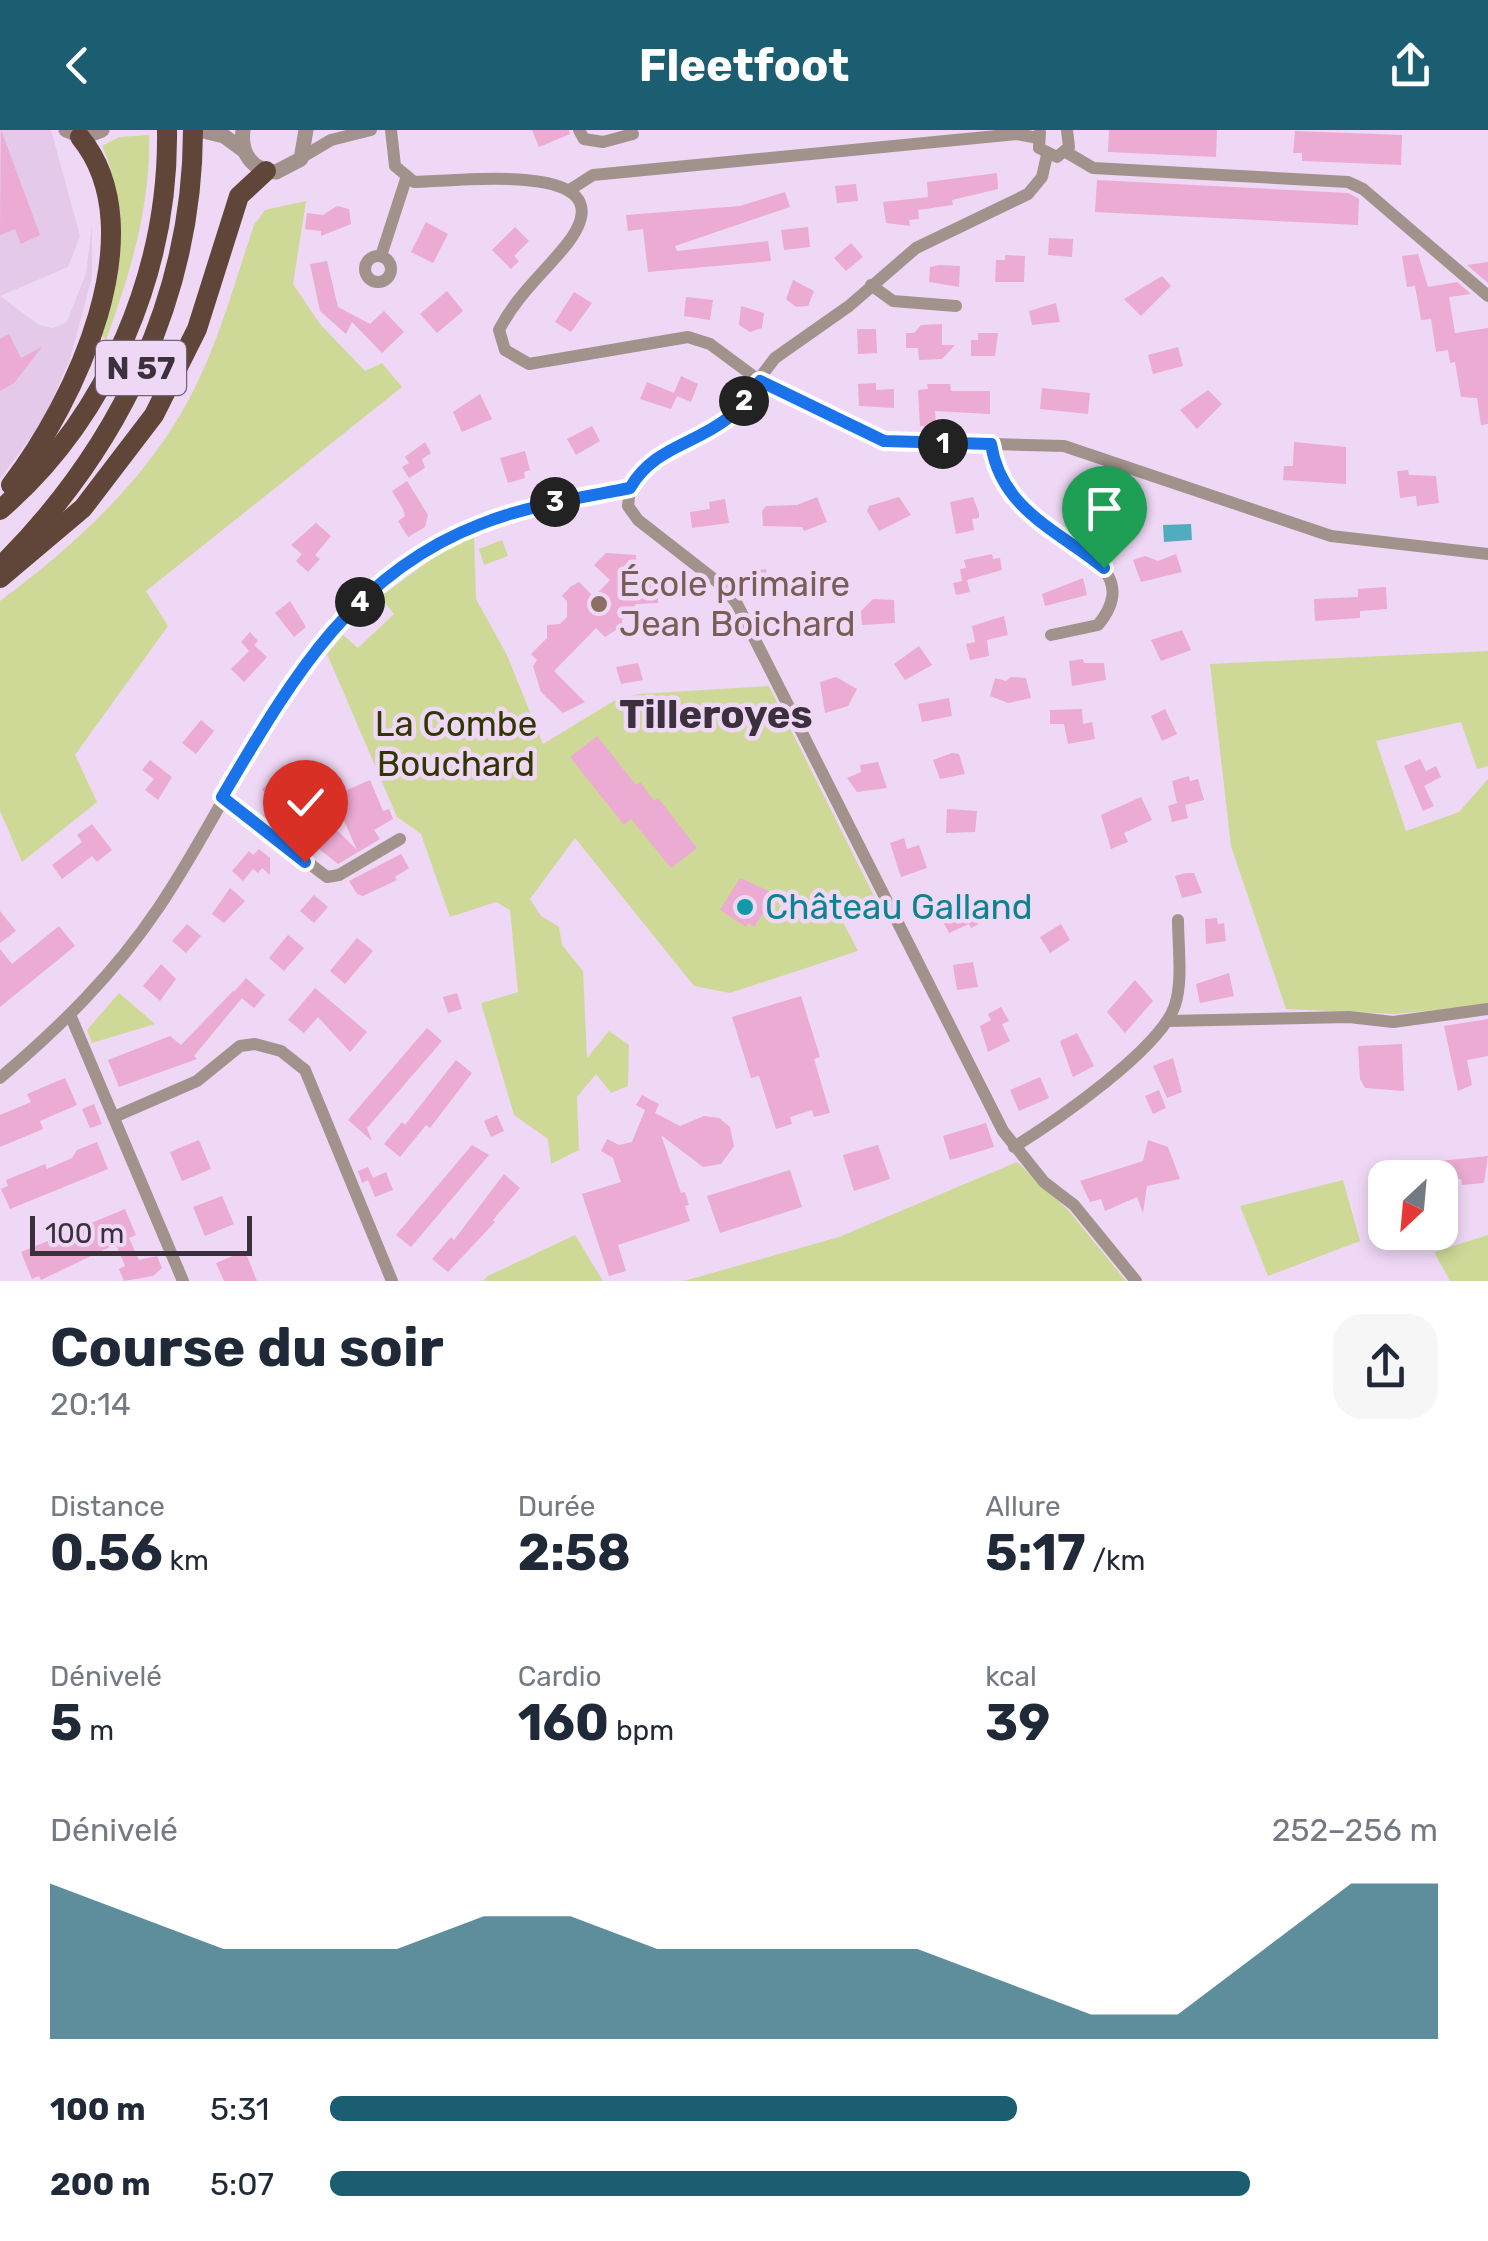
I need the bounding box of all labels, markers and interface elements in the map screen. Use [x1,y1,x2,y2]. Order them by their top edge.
icon: back [50,38,105,93]
icon: share [1383,38,1438,93]
text: Fleetfoot [639,39,849,92]
road number: N 57 [96,341,186,395]
pin: 2 [719,376,769,426]
text: 2 [735,384,753,417]
pin: 1 [918,419,968,469]
text: 1 [936,427,950,460]
pin [1062,466,1147,569]
pin: 3 [530,477,580,527]
icon: arrive [1077,481,1132,536]
text: 3 [546,485,564,518]
place label: École primaire Jean Boichard [619,563,856,645]
pin: 4 [335,577,385,627]
text: 4 [350,585,370,618]
marker: École primaire Jean Boichard [588,593,610,615]
district label: Tilleroyes [619,691,813,738]
park label: La Combe Bouchard [375,703,537,785]
pin [263,760,348,863]
icon: check [278,775,333,830]
place label: Château Galland [765,886,1033,928]
marker: Château Galland [734,896,756,918]
north arrow [1368,1160,1458,1250]
map controls [1368,1160,1458,1250]
scale bar [30,1211,252,1256]
text: 100 m [45,1217,124,1250]
button: share [1333,1314,1438,1419]
text: Course du soir [50,1315,444,1380]
text: 20:14 [50,1385,131,1423]
text: Distance [50,1490,165,1523]
text: Durée [518,1490,596,1523]
text: Allure [985,1490,1061,1523]
text: 0.56 [50,1523,163,1583]
text: 2:58 [518,1523,631,1583]
text: 5:17 [985,1523,1086,1583]
text: km [163,1544,209,1577]
text: /km [1086,1544,1145,1577]
text: Dénivelé [50,1660,162,1693]
text: Cardio [518,1660,602,1693]
text: kcal [985,1660,1037,1693]
text: 5 [50,1693,82,1753]
text: 160 [518,1693,609,1753]
text: 39 [985,1693,1050,1753]
text: m [82,1714,114,1747]
text: bpm [609,1714,674,1747]
text: Dénivelé [50,1811,178,1849]
text: 252–256 m [1272,1811,1438,1849]
text: 100 m [50,2090,146,2128]
text: 5:31 [210,2090,270,2128]
text: 200 m [50,2165,150,2203]
text: 5:07 [210,2165,274,2203]

